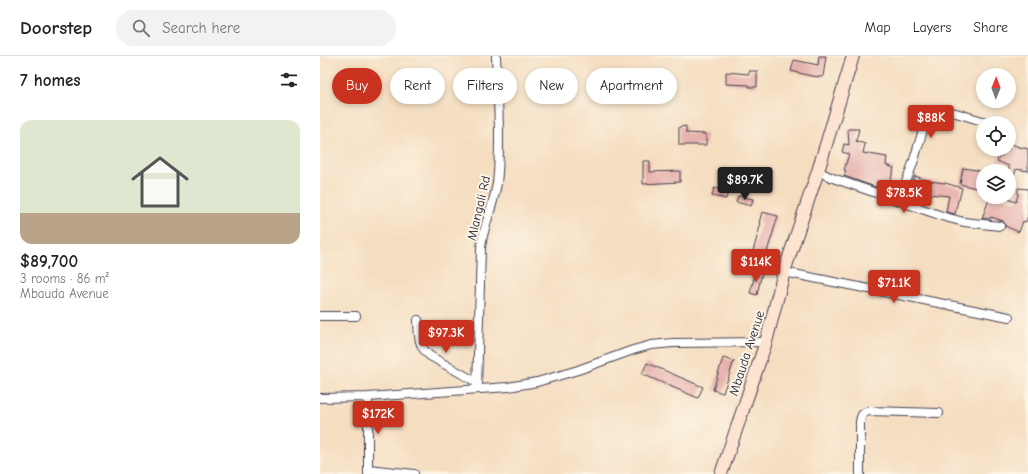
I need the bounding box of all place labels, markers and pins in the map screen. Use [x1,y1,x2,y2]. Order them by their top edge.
pin: $88K [907,105,955,139]
pin: $89.7K [712,167,778,201]
pin: $78.5K [871,180,937,214]
pin: $114K [728,249,784,283]
pin: $71.1K [861,270,927,304]
pin: $97.3K [413,320,479,354]
pin: $172K [350,401,406,435]

